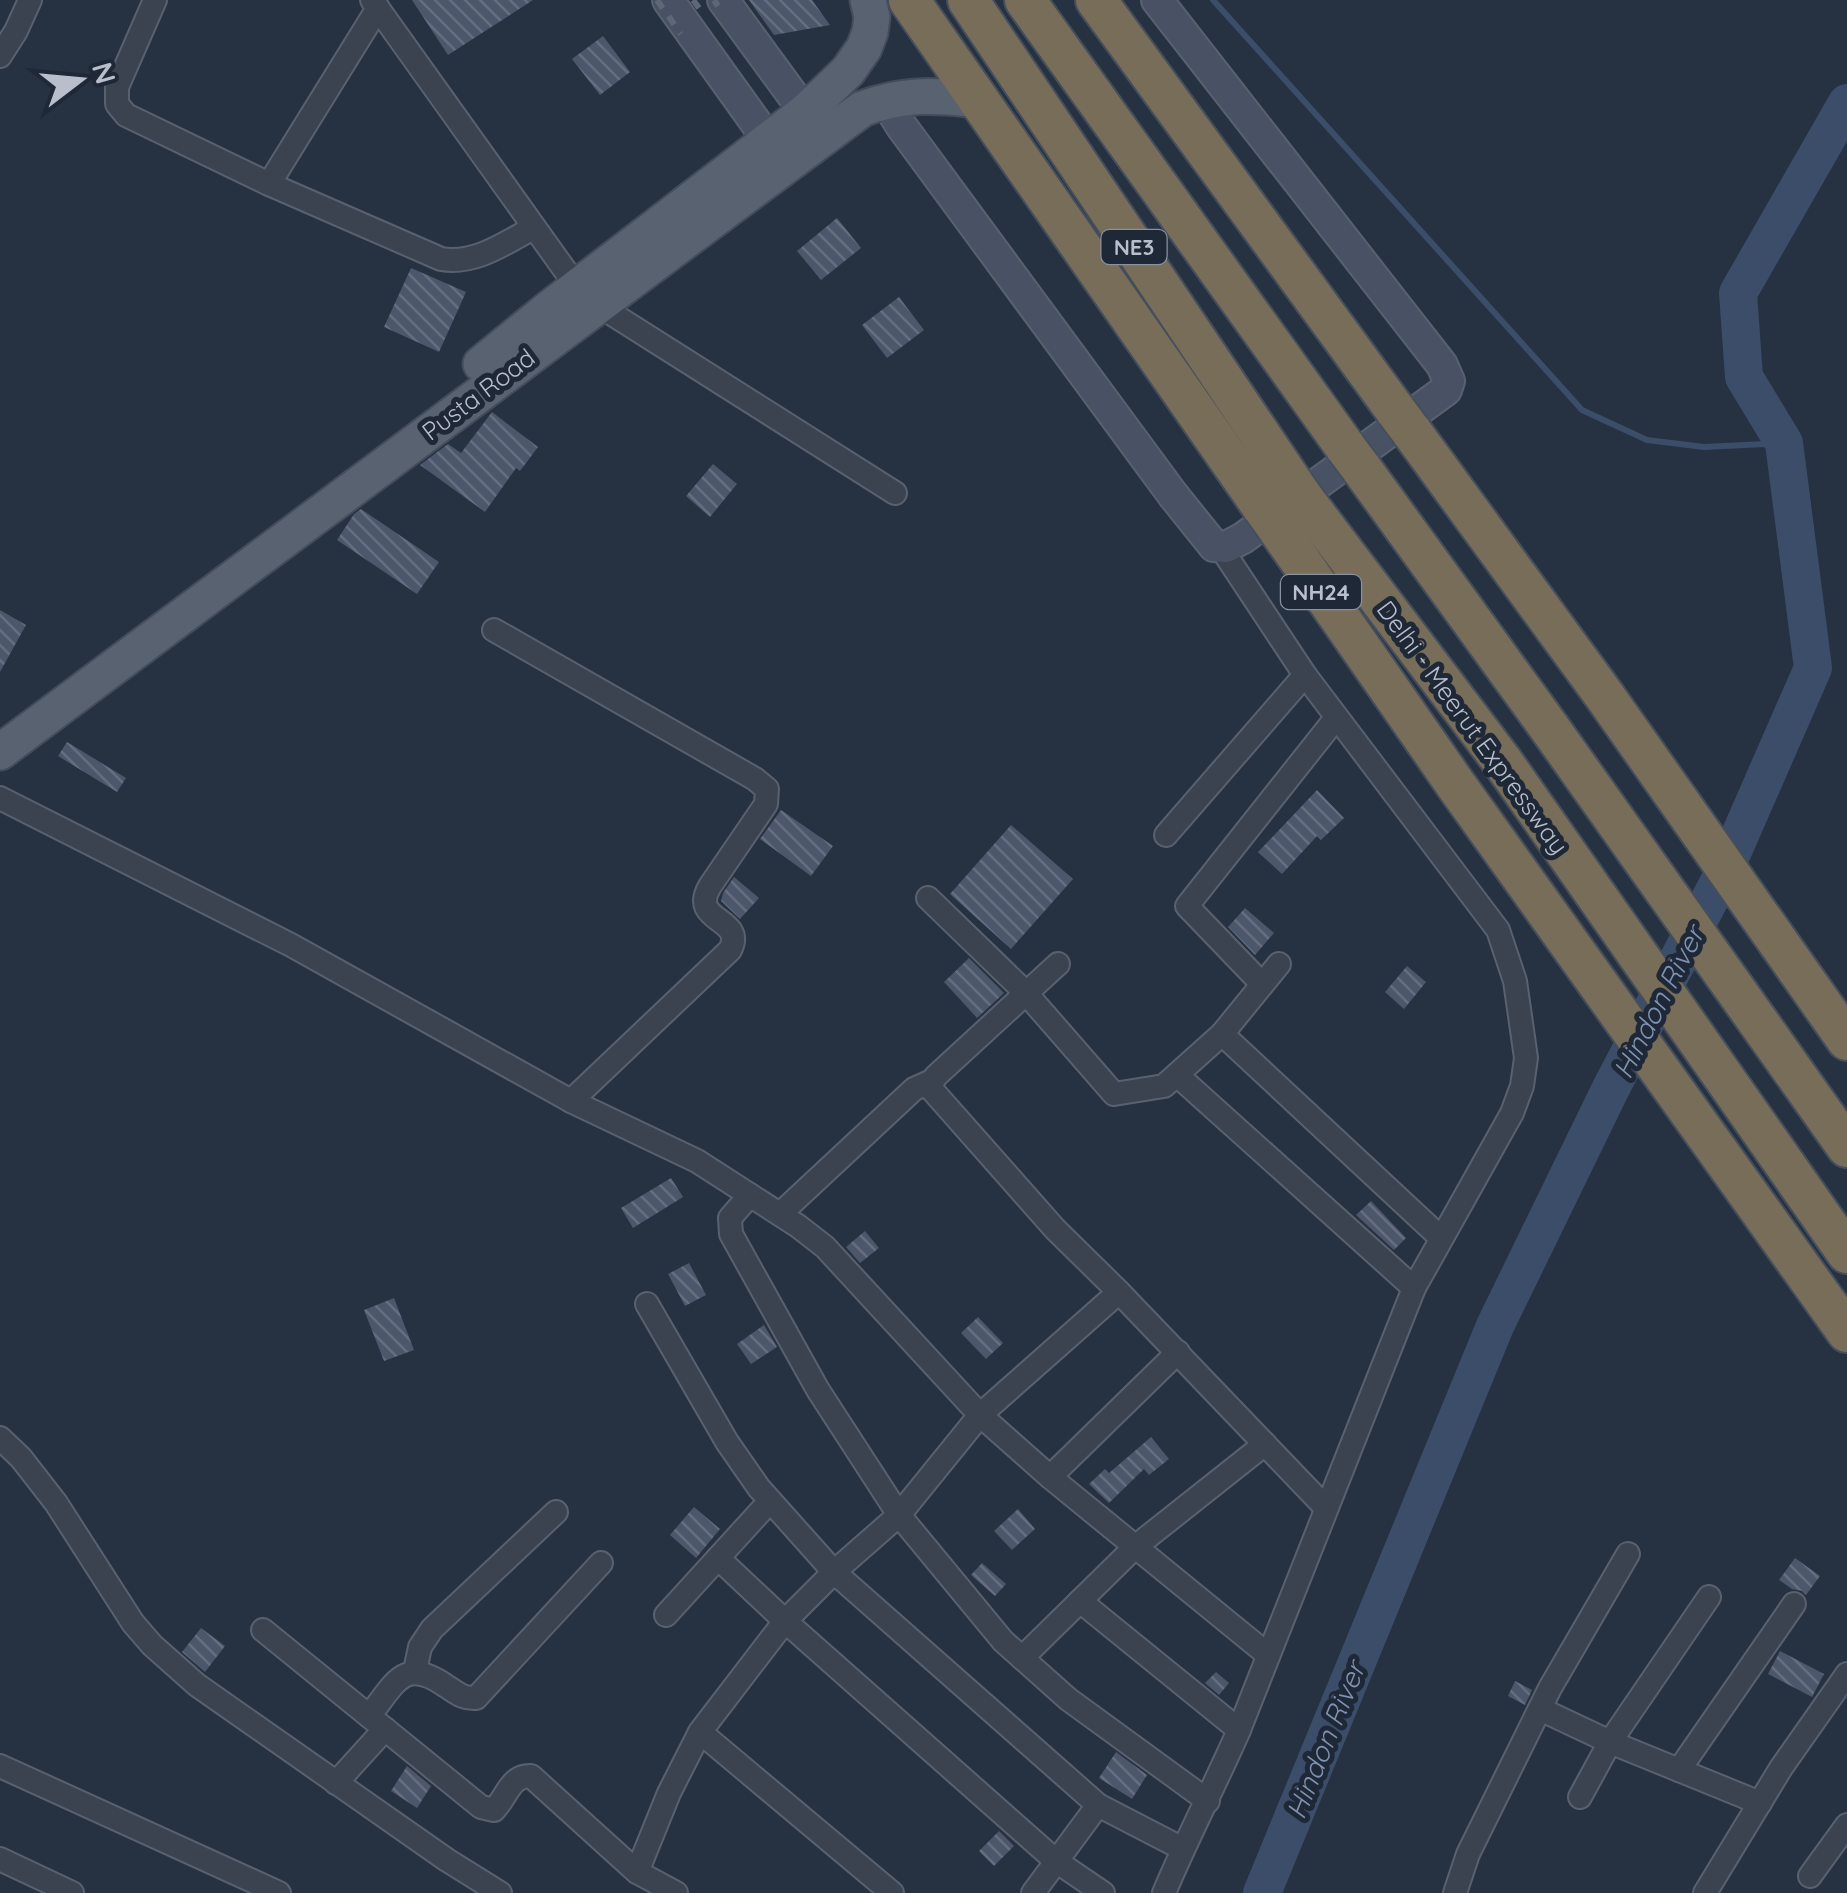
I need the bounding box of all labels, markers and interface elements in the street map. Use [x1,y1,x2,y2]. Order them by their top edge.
north arrow [30,30,130,130]
text: N [85,58,124,88]
road number: NE3 [1102,230,1166,264]
street label: Pusta Road [415,342,541,446]
road number: NH24 [1281,575,1361,609]
street label: Delhi - Meerut Expressway [1371,594,1575,860]
water label: Hindon River [1605,917,1713,1084]
water label: Hindon River [1278,1653,1374,1824]

